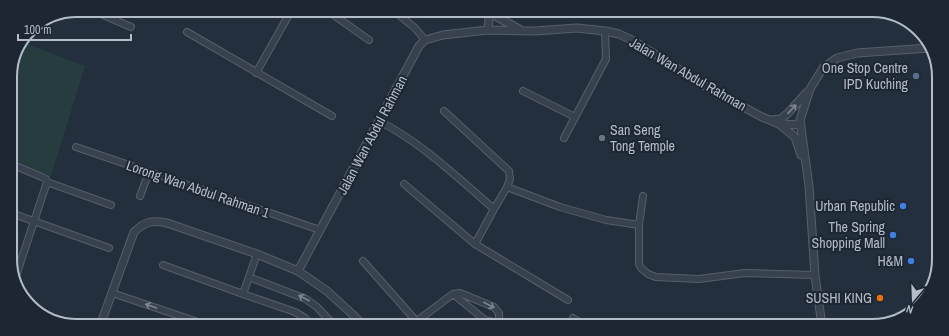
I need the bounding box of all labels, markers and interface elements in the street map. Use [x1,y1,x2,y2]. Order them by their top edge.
scale bar [18,16,131,42]
text: 100 m [24,22,51,38]
street label: Jalan Wan Abdul Rahman [626,33,750,115]
place label: One Stop Centre IPD Kuching [822,59,909,93]
marker: One Stop Centre IPD Kuching [911,71,921,81]
street label: Jalan Wan Abdul Rahman [333,72,411,198]
one-way arrow [787,104,797,114]
place label: San Seng Tong Temple [610,121,675,155]
marker: San Seng Tong Temple [597,133,607,143]
street label: Lorong Wan Abdul Rahman 1 [124,156,273,222]
place label: Urban Republic [815,197,895,215]
marker: Urban Republic [898,201,908,211]
place label: The Spring Shopping Mall [812,218,886,252]
marker: The Spring Shopping Mall [888,230,898,240]
place label: H&M [877,252,903,270]
marker: H&M [906,256,916,266]
north arrow [893,280,933,320]
place label: SUSHI KING [806,289,872,307]
marker: SUSHI KING [875,293,885,303]
one-way arrow [298,294,310,302]
one-way arrow [145,302,158,309]
one-way arrow [483,302,495,309]
text: N [904,302,915,317]

